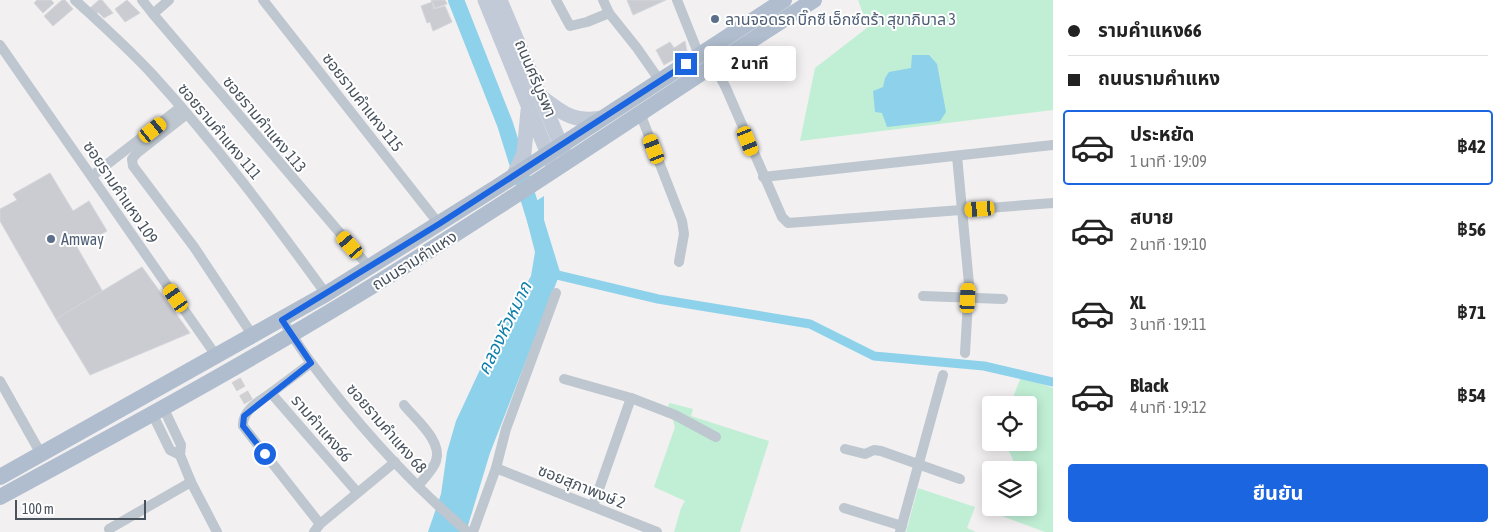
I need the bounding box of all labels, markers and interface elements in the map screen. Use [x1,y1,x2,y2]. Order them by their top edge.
place label: ลานจอดรถ บิ๊กซี เอ็กซ์ตร้า สุขาภิบาล 3 [725,9,956,29]
marker: ลานจอดรถ บิ๊กซี เอ็กซ์ตร้า สุขาภิบาล 3 [709,13,721,25]
text: รามคำแหง66 [1098,19,1202,41]
street label: ถนนศรีบูรพา [511,37,560,120]
callout: 2 นาที [704,46,796,82]
street label: ซอยรามคำแหง 115 [319,49,407,155]
route end [675,53,697,75]
text: 2 นาที [731,54,769,72]
text: ถนนรามคำแหง [1098,67,1220,89]
street label: ซอยรามคำแหง 113 [220,72,310,176]
street label: ซอยรามคำแหง 111 [175,79,265,183]
car [136,115,169,145]
text: ประหยัด [1130,123,1194,145]
car [735,124,760,158]
icon: car [1070,125,1115,170]
car [641,132,666,166]
text: ฿42 [1457,135,1486,157]
street label: ซอยรามคำแหง 109 [80,137,162,247]
text: 1 นาที · 19:09 [1130,152,1207,170]
car [964,200,995,218]
text: สบาย [1130,206,1174,228]
icon: car [1070,208,1115,253]
text: ฿56 [1457,218,1486,240]
street label: ถนนรามคำแหง [368,227,460,293]
car [334,229,365,261]
place label: Amway [61,230,104,249]
marker: Amway [45,233,57,245]
text: 2 นาที · 19:10 [1130,235,1207,253]
water label: คลองหัวหมาก [473,277,536,378]
car [161,281,190,315]
car [959,283,976,313]
icon: car [1070,291,1115,336]
text: XL [1130,291,1146,313]
text: ฿71 [1457,301,1486,323]
text: 3 นาที · 19:11 [1130,315,1207,333]
icon: car [1070,374,1115,419]
text: Black [1130,374,1168,396]
street label: ซอยรามคำแหง 68 [343,380,431,476]
text: ฿54 [1457,384,1486,406]
street label: รามคำแหง66 [288,391,356,465]
map controls [982,396,1037,516]
button: locate [982,396,1037,451]
text: 4 นาที · 19:12 [1130,398,1207,416]
route start [254,443,276,465]
street label: ซอยสุภาพงษ์ 2 [535,460,628,513]
button: layers [982,461,1037,516]
button: ยืนยัน [1068,464,1488,522]
scale bar [15,497,146,520]
text: 100 m [22,501,54,517]

